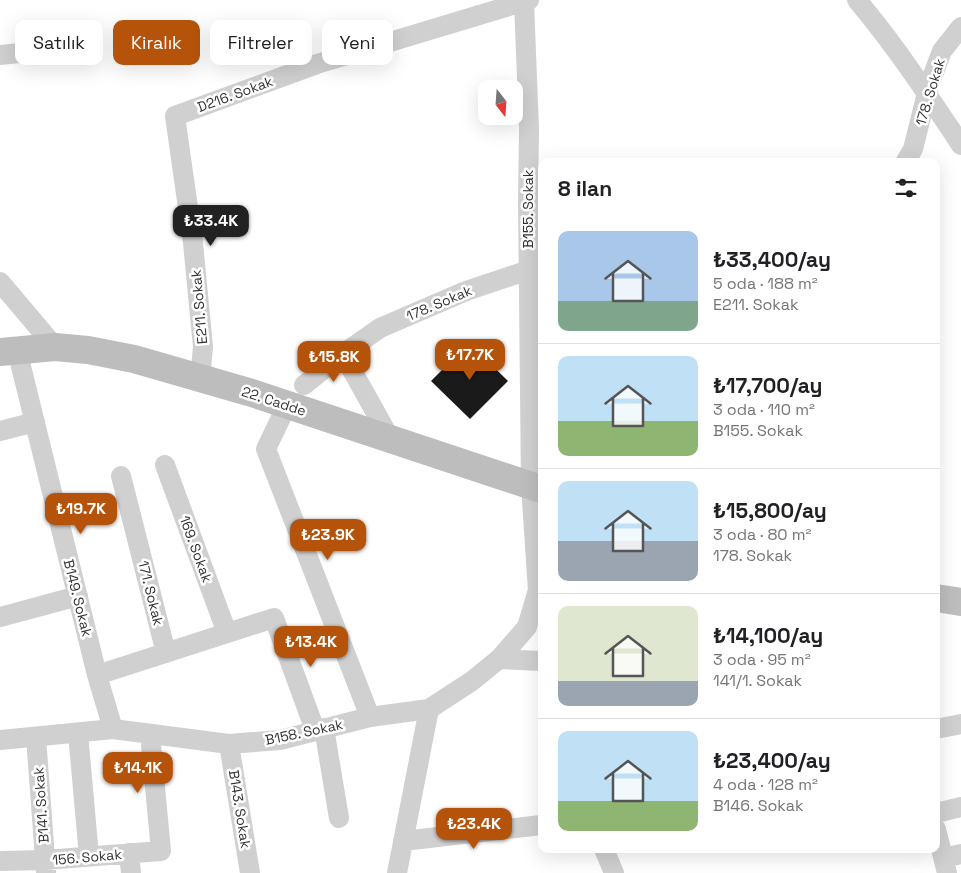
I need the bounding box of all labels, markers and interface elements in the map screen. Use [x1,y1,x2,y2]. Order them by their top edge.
chip: Satılık [15,20,103,65]
chip: Kiralık [113,20,200,65]
chip: Filtreler [210,20,312,65]
chip: Yeni [322,20,393,65]
street label: 178. Sokak [911,56,949,128]
street label: D216. Sokak [195,72,276,116]
north arrow [478,80,522,125]
map controls [478,80,523,125]
street label: B155. Sokak [519,169,537,248]
icon: filters [892,174,920,202]
text: 8 ilan [558,175,612,202]
pin: ₺33.4K [170,204,252,247]
text: ₺33.4K [184,210,238,231]
text: ₺33,400/ay [713,246,831,273]
icon: home [598,251,658,311]
street label: E211. Sokak [187,268,211,345]
text: 5 oda · 188 m² [713,273,818,294]
street label: 178. Sokak [404,281,475,325]
text: E211. Sokak [713,294,799,315]
pin: ₺17.7K [429,338,511,381]
pin: ₺15.8K [293,340,375,383]
text: ₺17.7K [446,344,494,365]
text: ₺15.8K [308,346,360,367]
text: ₺17,700/ay [713,372,823,399]
icon: home [598,376,658,436]
street label: 22. Cadde [239,382,309,420]
text: 3 oda · 110 m² [713,399,815,420]
text: B155. Sokak [713,420,803,441]
pin: ₺19.7K [40,492,122,535]
text: ₺15,800/ay [713,497,827,524]
text: ₺19.7K [56,498,106,519]
icon: home [598,501,658,561]
street label: 169. Sokak [176,513,217,585]
pin: ₺23.9K [287,518,369,561]
text: ₺23.9K [301,524,355,545]
text: 3 oda · 80 m² [713,524,811,545]
text: 178. Sokak [713,545,792,566]
street label: B149. Sokak [60,557,96,639]
street label: 171. Sokak [134,559,168,628]
text: ₺14,100/ay [713,622,823,649]
pin: ₺13.4K [270,626,352,668]
icon: home [598,626,658,686]
text: ₺13.4K [285,631,337,652]
text: 3 oda · 95 m² [713,649,811,670]
text: 141/1. Sokak [713,670,802,691]
street label: B158. Sokak [263,715,345,749]
text: ₺23,400/ay [713,747,831,774]
icon: home [598,751,658,811]
pin: ₺14.1K [97,752,179,794]
text: ₺14.1K [114,757,162,778]
street label: B141. Sokak [29,766,53,844]
street label: B143. Sokak [225,768,255,850]
text: 4 oda · 128 m² [713,774,818,795]
text: B146. Sokak [713,795,804,816]
pin: ₺23.4K [433,808,515,850]
text: ₺23.4K [447,813,501,834]
street label: 156. Sokak [52,845,123,869]

